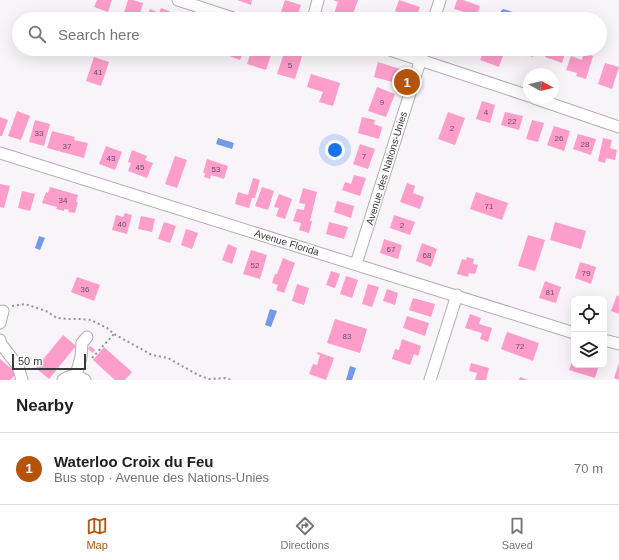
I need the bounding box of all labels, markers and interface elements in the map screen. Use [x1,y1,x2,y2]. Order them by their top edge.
search box [12,12,607,56]
icon: search [26,23,48,45]
text: Search here [58,26,140,43]
house number: 5 [288,61,293,70]
pin: 1 [394,67,420,97]
house number: 41 [94,68,103,77]
north arrow [523,68,559,104]
house number: 9 [380,98,385,107]
house number: 4 [484,108,489,117]
street label: Avenue des Nations-Unies [364,110,409,226]
house number: 22 [508,117,517,126]
house number: 2 [450,124,455,133]
house number: 33 [35,129,44,138]
house number: 26 [555,134,564,143]
your location [325,140,345,160]
house number: 28 [581,140,590,149]
house number: 37 [63,142,72,151]
house number: 7 [362,152,367,161]
house number: 43 [107,154,116,163]
house number: 45 [136,163,145,172]
house number: 53 [212,165,221,174]
house number: 34 [59,196,68,205]
house number: 71 [485,202,494,211]
house number: 40 [118,220,127,229]
house number: 2 [400,221,405,230]
street label: Avenue Florida [253,227,321,258]
house number: 67 [387,245,396,254]
house number: 68 [423,251,432,260]
house number: 52 [251,261,260,270]
house number: 79 [582,269,591,278]
house number: 36 [81,285,90,294]
house number: 81 [546,288,555,297]
map controls [571,296,607,368]
button: locate [571,296,607,332]
house number: 83 [343,332,352,341]
button: layers [571,332,607,368]
house number: 72 [516,342,525,351]
scale bar [12,352,86,371]
text: 50 m [18,355,42,367]
text: Nearby [16,396,74,415]
text: Waterloo Croix du Feu [54,453,213,470]
text: 1 [25,461,33,476]
text: 70 m [574,461,603,476]
text: Bus stop · Avenue des Nations-Unies [54,470,269,485]
tab: Map [86,515,108,551]
tab: Directions [280,515,329,551]
tab: Saved [502,515,533,551]

